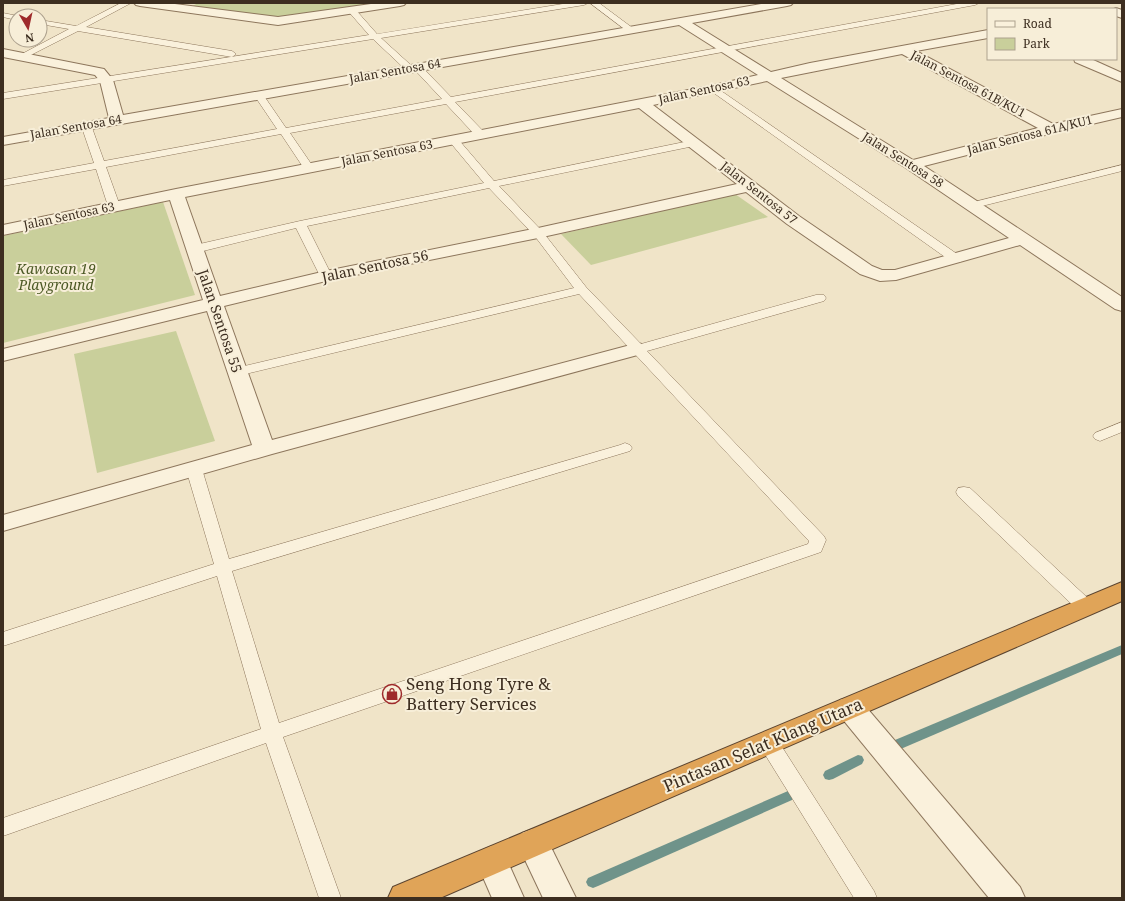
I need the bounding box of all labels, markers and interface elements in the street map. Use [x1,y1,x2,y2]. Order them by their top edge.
north arrow [8,8,48,48]
legend [987,8,1117,60]
text: Road [1023,15,1053,32]
text: N [24,30,35,47]
text: Park [1023,35,1051,52]
street label: Jalan Sentosa 61B/KU1 [907,46,1029,121]
street label: Jalan Sentosa 64 [347,54,442,87]
street label: Jalan Sentosa 63 [656,71,751,108]
street label: Jalan Sentosa 64 [28,110,123,143]
street label: Jalan Sentosa 61A/KU1 [964,111,1094,159]
street label: Jalan Sentosa 58 [859,127,947,192]
street label: Jalan Sentosa 63 [339,135,434,170]
street label: Jalan Sentosa 57 [717,157,801,228]
street label: Jalan Sentosa 63 [21,197,116,234]
street label: Jalan Sentosa 56 [319,245,430,286]
park label: Kawasan 19 Playground [15,259,96,294]
street label: Jalan Sentosa 55 [194,266,247,375]
place label: Seng Hong Tyre & Battery Services [406,672,551,715]
shop icon: Seng Hong Tyre & Battery Services [381,683,403,705]
street label: Pintasan Selat Klang Utara [659,692,866,797]

